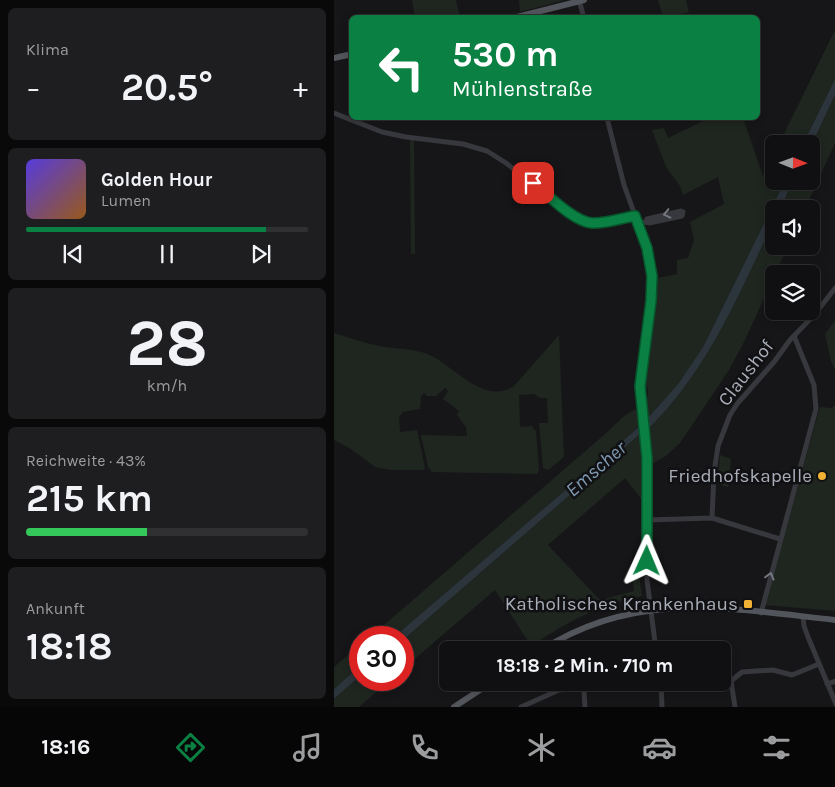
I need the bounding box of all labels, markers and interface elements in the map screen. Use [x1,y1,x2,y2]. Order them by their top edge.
text: 530 m [452,34,558,75]
icon: left [369,35,434,100]
text: Klima [26,40,69,59]
text: 20.5° [121,65,213,110]
text: − [26,71,41,104]
text: + [293,71,308,104]
text: Mühlenstraße [452,76,593,102]
north arrow [765,135,820,190]
map controls [765,135,820,320]
pin [512,162,554,204]
text: Golden Hour [101,169,212,191]
icon: arrive [519,169,547,197]
text: Lumen [101,191,151,210]
button: sound [765,200,820,255]
one-way arrow [662,208,671,219]
icon: previous [59,240,87,268]
icon: pause [153,240,181,268]
icon: next [247,240,275,268]
button: layers [765,265,820,320]
text: 28 [126,305,208,381]
street label: Claushof [714,335,779,410]
text: km/h [147,376,187,395]
water label: Emscher [561,436,632,502]
text: Reichweite · 43% [26,451,146,470]
place label: Friedhofskapelle [668,465,812,487]
marker: Friedhofskapelle [816,470,828,482]
text: 215 km [26,476,153,521]
position arrow [620,534,672,586]
one-way arrow [764,571,775,580]
place label: Katholisches Krankenhaus [505,593,738,615]
marker: Katholisches Krankenhaus [742,598,754,610]
text: Ankunft [26,599,85,618]
text: 18:18 [26,624,112,669]
speed limit sign: 30 [349,626,414,691]
text: 18:18 · 2 Min. · 710 m [497,655,673,677]
icon: directions [173,730,208,765]
icon: music [290,730,325,765]
icon: phone [407,730,442,765]
icon: climate [524,730,559,765]
icon: car [642,730,677,765]
icon: filters [759,730,794,765]
text: 18:16 [41,734,90,760]

